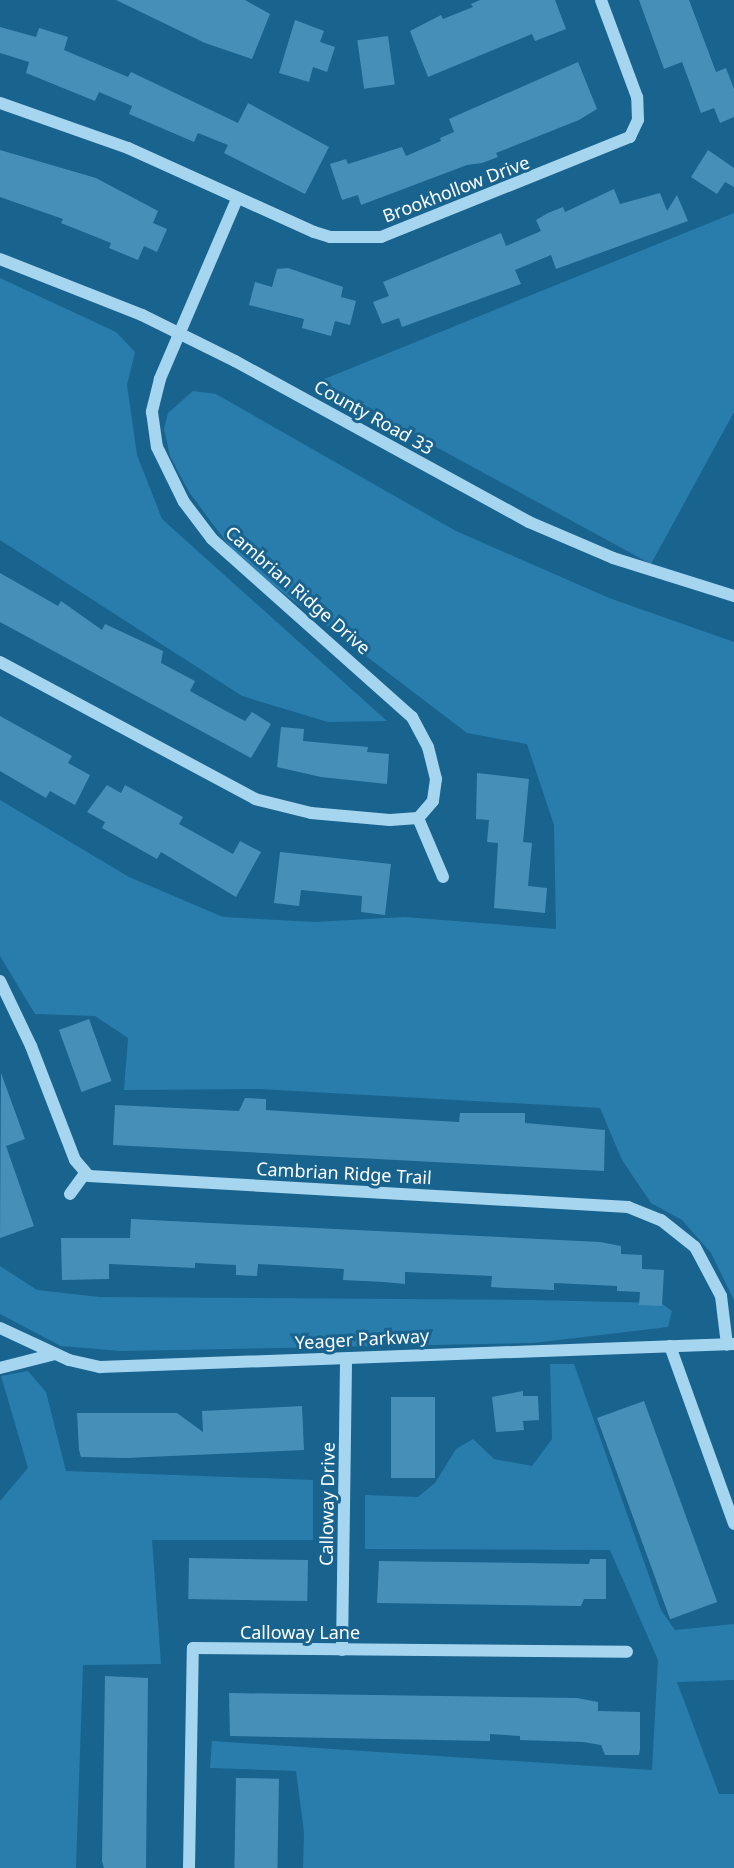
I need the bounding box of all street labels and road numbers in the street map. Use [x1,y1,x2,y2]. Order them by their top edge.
street label: Brookhollow Drive [380,151,532,227]
street label: County Road 33 [310,375,438,459]
street label: Cambrian Ridge Drive [221,521,375,659]
street label: Cambrian Ridge Trail [256,1158,432,1188]
street label: Yeager Parkway [294,1325,430,1353]
street label: Calloway Drive [315,1442,339,1566]
street label: Calloway Lane [240,1621,360,1643]

